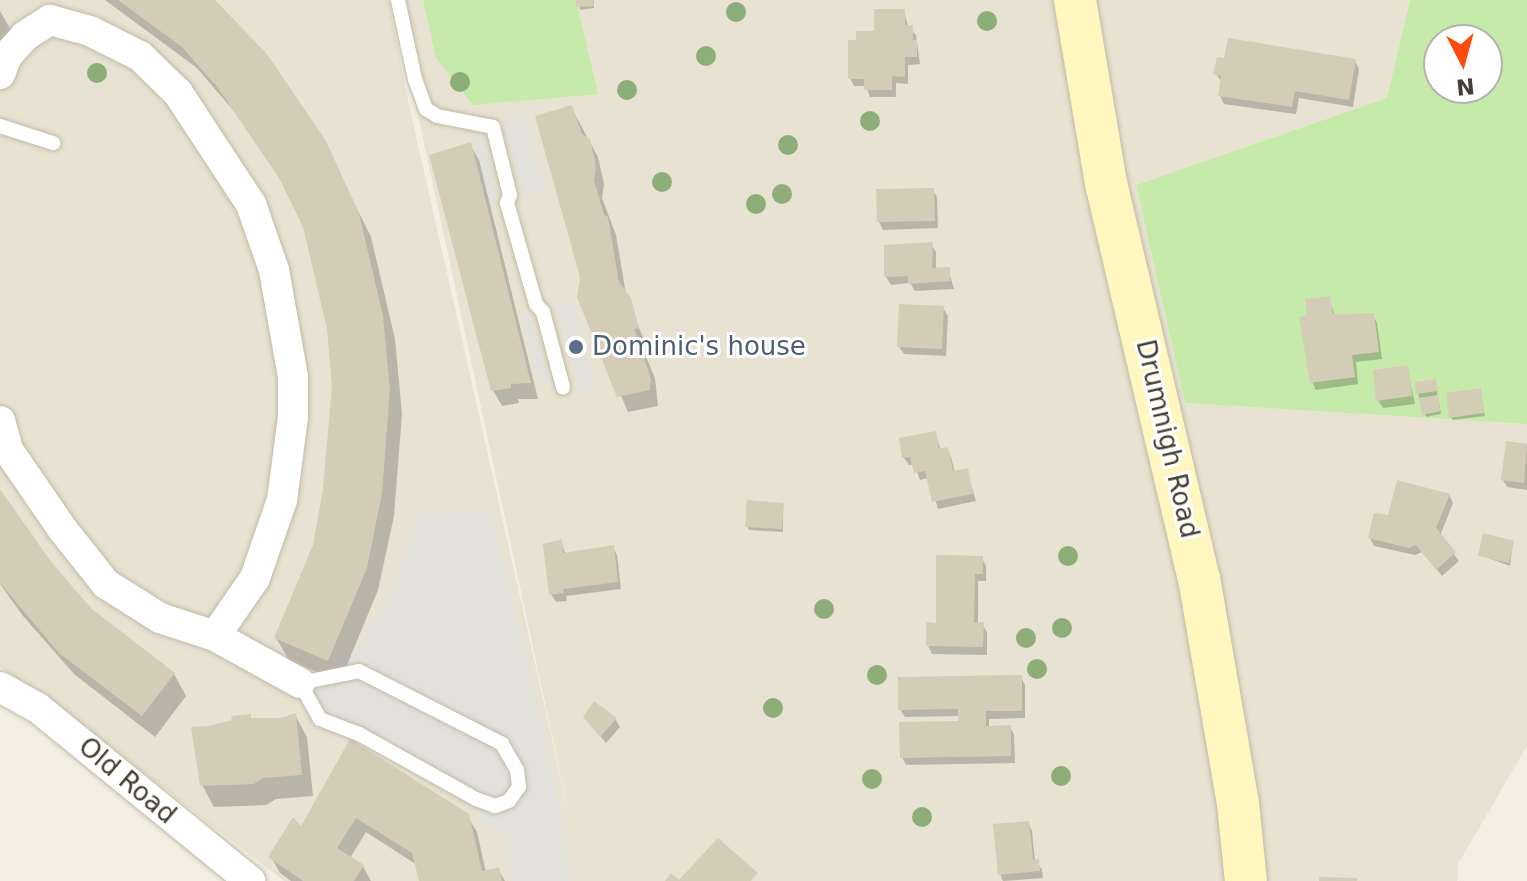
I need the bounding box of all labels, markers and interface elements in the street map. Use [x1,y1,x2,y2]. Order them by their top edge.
north arrow [1423,24,1503,104]
text: N [1455,73,1476,100]
place label: Dominic's house [592,331,806,363]
street label: Drumnigh Road [1129,337,1205,541]
marker: Dominic's house [567,338,585,356]
street label: Old Road [72,731,182,831]

